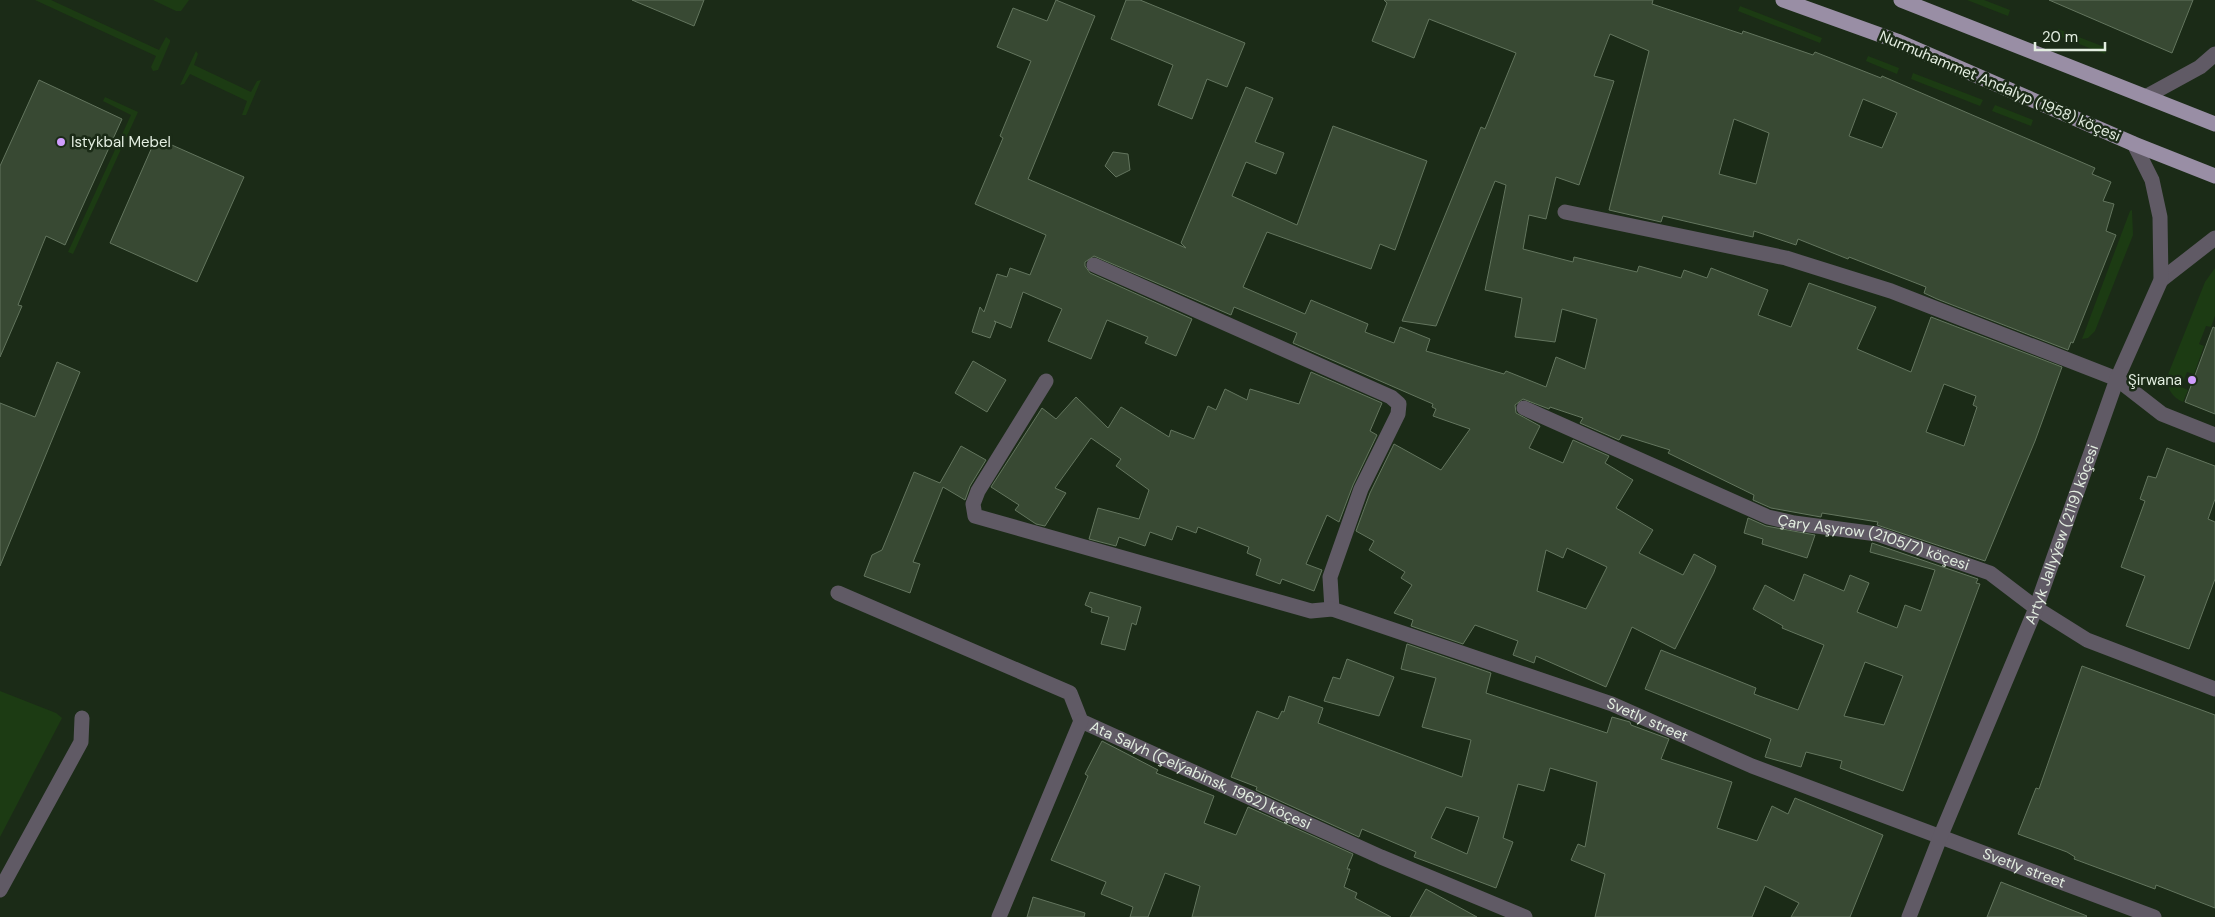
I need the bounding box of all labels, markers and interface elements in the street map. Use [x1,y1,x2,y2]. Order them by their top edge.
scale bar [2035,20,2105,52]
street label: Nurmuhammet Andalyp (1958) köçesi [1876,26,2124,146]
text: 20 m [2042,27,2078,47]
place label: Istykbal Mebel [71,132,171,152]
marker: Istykbal Mebel [55,136,67,148]
place label: Şirwana [2128,370,2182,390]
marker: Şirwana [2186,374,2198,386]
street label: Artyk Jallyýew (2119) köçesi [2020,442,2103,628]
street label: Çary Aşyrow (2105/7) köçesi [1776,510,1972,575]
street label: Svetly street [1604,693,1691,746]
street label: Ata Salyh (Çelýabinsk, 1962) köçesi [1087,716,1314,834]
street label: Svetly street [1980,843,2068,893]

